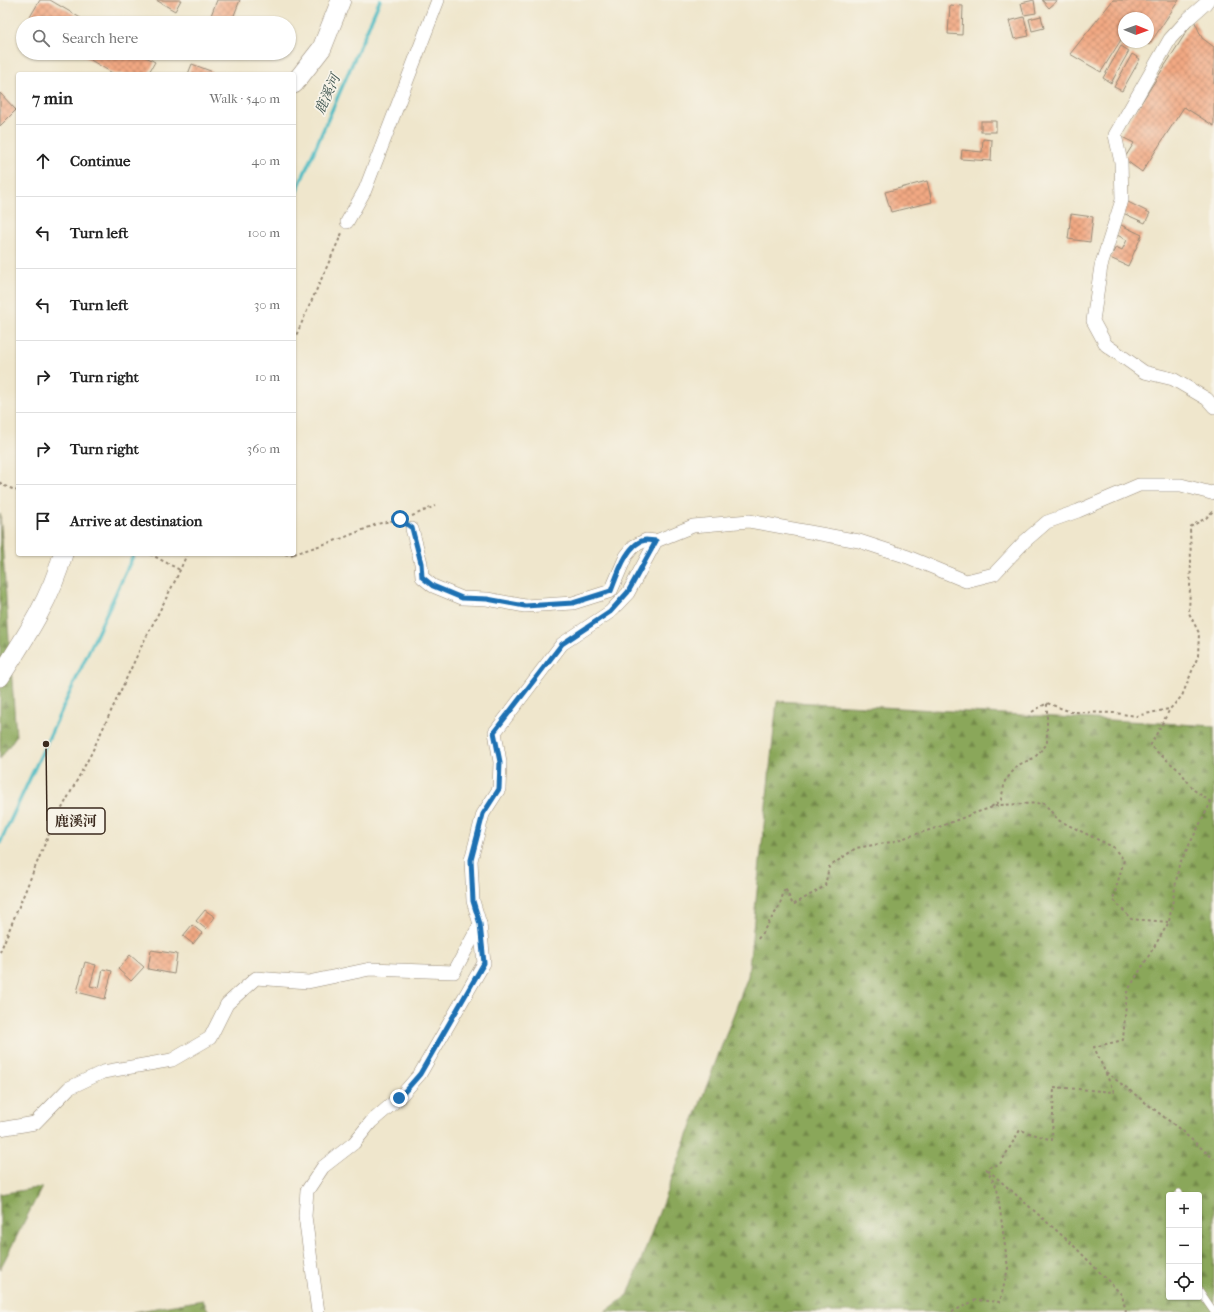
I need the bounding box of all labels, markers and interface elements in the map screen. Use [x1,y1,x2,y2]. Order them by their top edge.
north arrow [1118,12,1154,48]
search box [16,16,296,60]
icon: search [30,27,52,49]
text: Search here [62,29,138,47]
water label: 鹿溪河 [311,69,345,117]
text: 7 min [32,88,73,108]
text: Walk · 540 m [210,91,280,106]
icon: ahead [32,150,54,172]
text: Continue [70,152,130,170]
text: 40 m [252,153,280,168]
icon: left [32,222,54,244]
text: Turn left [70,224,128,242]
text: 100 m [247,225,280,240]
icon: left [32,294,54,316]
text: Turn left [70,296,128,314]
text: 30 m [254,297,280,312]
icon: right [32,366,54,388]
text: Turn right [70,368,139,386]
text: 10 m [255,369,280,384]
icon: right [32,438,54,460]
text: Turn right [70,440,139,458]
text: 360 m [247,441,280,456]
icon: arrive [32,510,54,532]
route start [391,510,409,528]
text: Arrive at destination [70,512,202,530]
callout: 鹿溪河 [47,808,105,834]
text: 鹿溪河 [55,813,97,830]
route end [390,1089,408,1107]
map controls [1166,1192,1202,1300]
button: + [1166,1192,1202,1228]
button: − [1166,1228,1202,1264]
button: locate [1166,1264,1202,1300]

